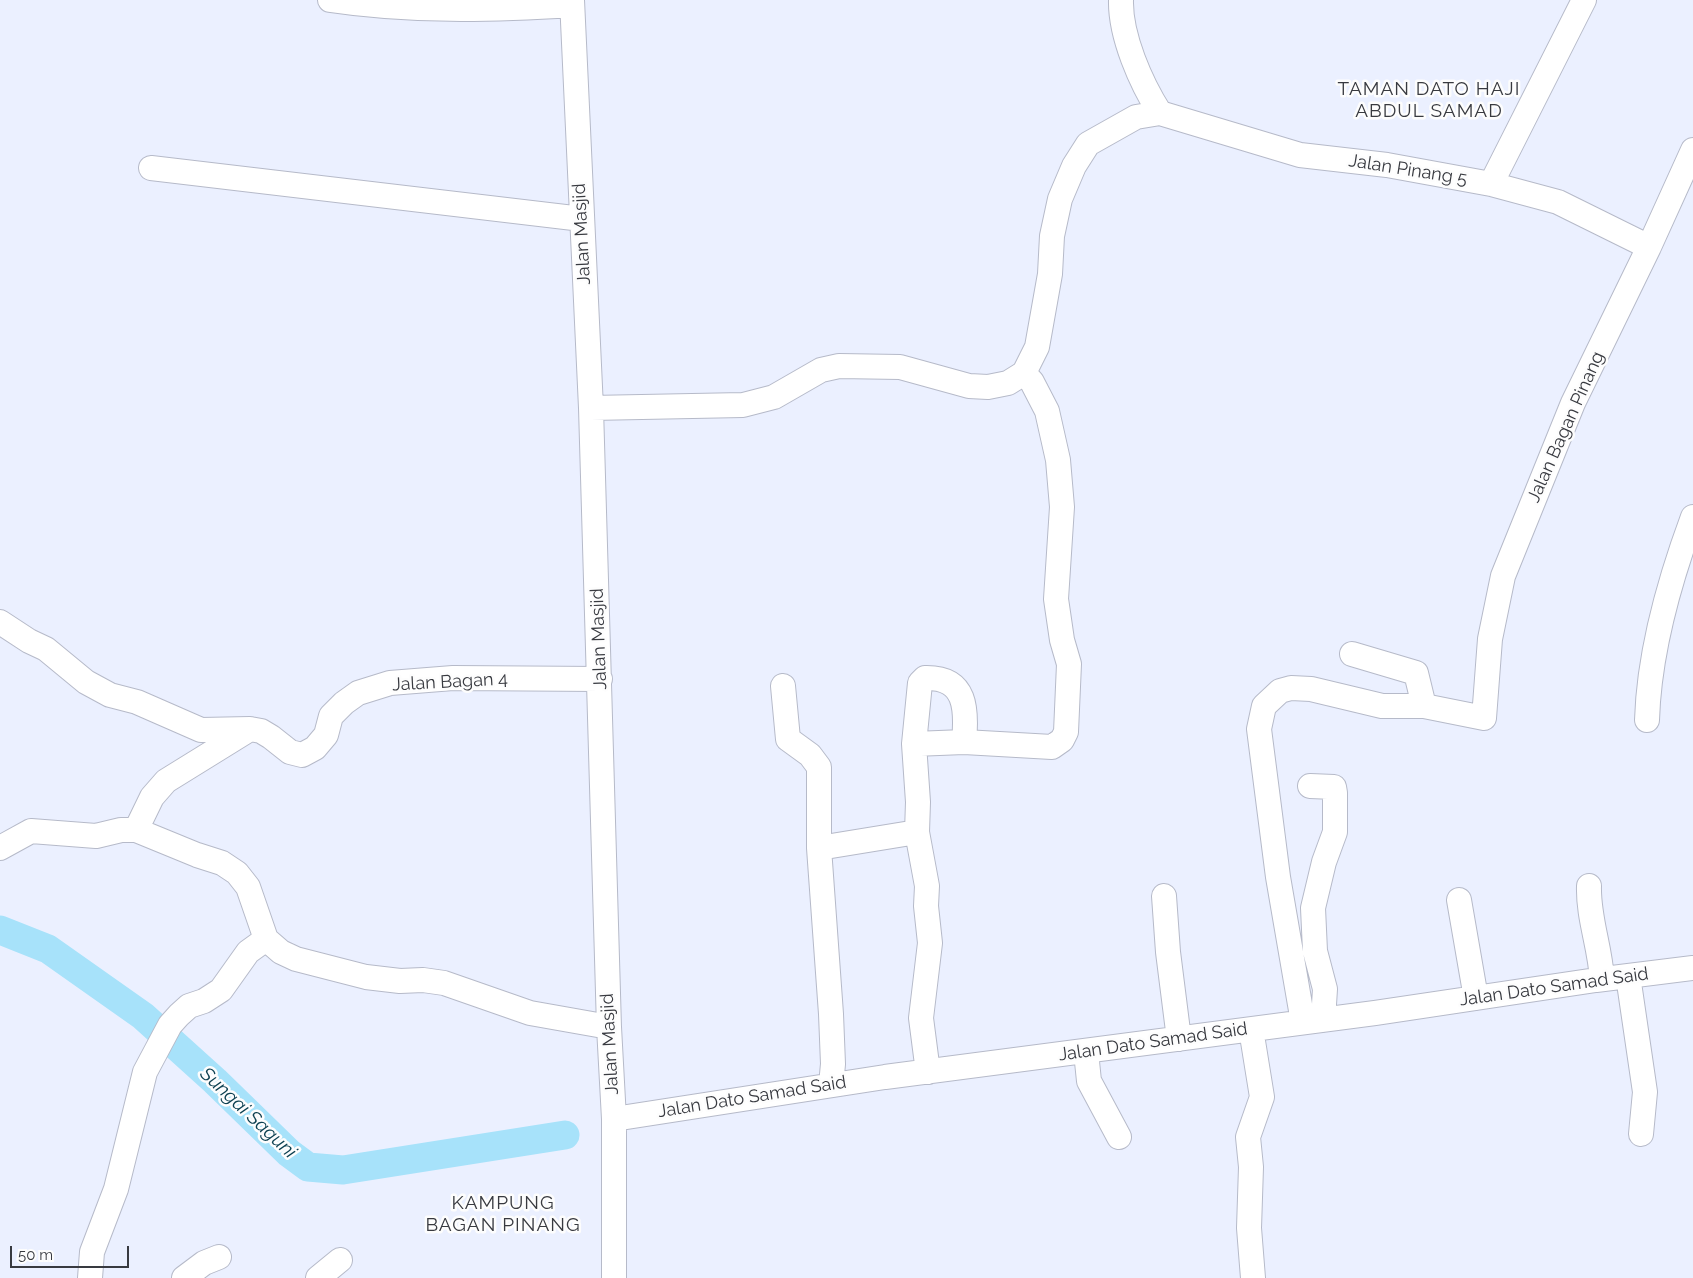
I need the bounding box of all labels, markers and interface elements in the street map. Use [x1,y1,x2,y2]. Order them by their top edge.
district label: TAMAN DATO HAJI ABDUL SAMAD [1336,78,1522,122]
street label: Jalan Pinang 5 [1347,150,1469,190]
street label: Jalan Masjid [569,183,595,285]
street label: Jalan Bagan Pinang [1523,348,1609,506]
street label: Jalan Masjid [586,588,612,690]
street label: Jalan Bagan 4 [392,668,508,696]
street label: Jalan Dato Samad Said [1458,963,1650,1011]
street label: Jalan Masjid [597,993,623,1095]
street label: Jalan Dato Samad Said [1057,1018,1249,1066]
water label: Sungai Saguni [195,1063,301,1163]
street label: Jalan Dato Samad Said [656,1071,848,1123]
district label: KAMPUNG BAGAN PINANG [424,1192,582,1236]
scale bar [12,1236,131,1268]
text: 50 m [18,1246,53,1264]

